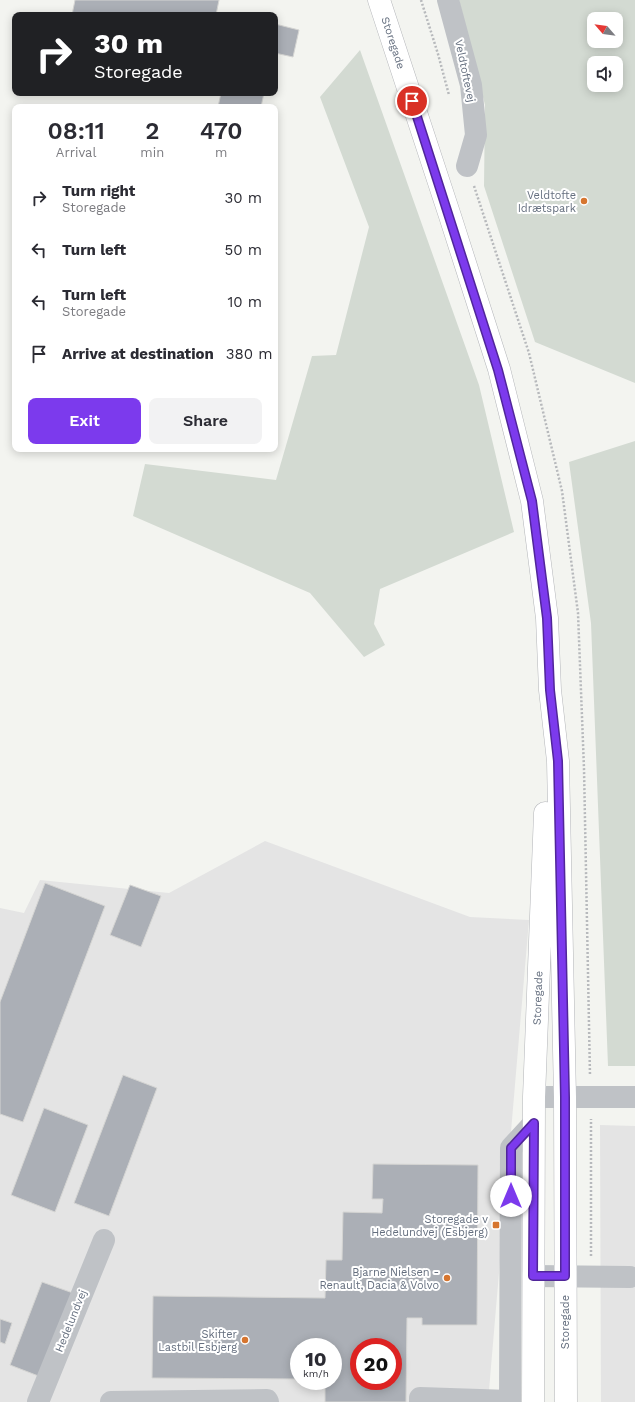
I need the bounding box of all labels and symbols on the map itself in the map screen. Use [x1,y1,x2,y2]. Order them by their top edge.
north arrow [587,12,623,48]
street label: Storegade [378,15,408,71]
street label: Veldtoftevej [452,38,478,104]
pin [395,84,429,118]
place label: Veldtofte Idrætspark [518,189,576,215]
marker: Veldtofte Idrætspark [579,196,589,206]
street label: Storegade [531,971,545,1025]
position arrow [490,1175,532,1217]
place label: Storegade v Hedelundvej (Esbjerg) [371,1213,488,1239]
marker: Storegade v Hedelundvej (Esbjerg) [491,1220,501,1230]
place label: Bjarne Nielsen - Renault, Dacia & Volvo [319,1266,439,1292]
marker: Bjarne Nielsen - Renault, Dacia & Volvo [442,1273,452,1283]
street label: Hedelundvej [53,1288,89,1354]
street label: Storegade [559,1295,572,1349]
place label: Skifter Lastbil Esbjerg [158,1328,238,1354]
marker: Skifter Lastbil Esbjerg [240,1335,250,1345]
speed limit sign: 20 [350,1338,402,1390]

